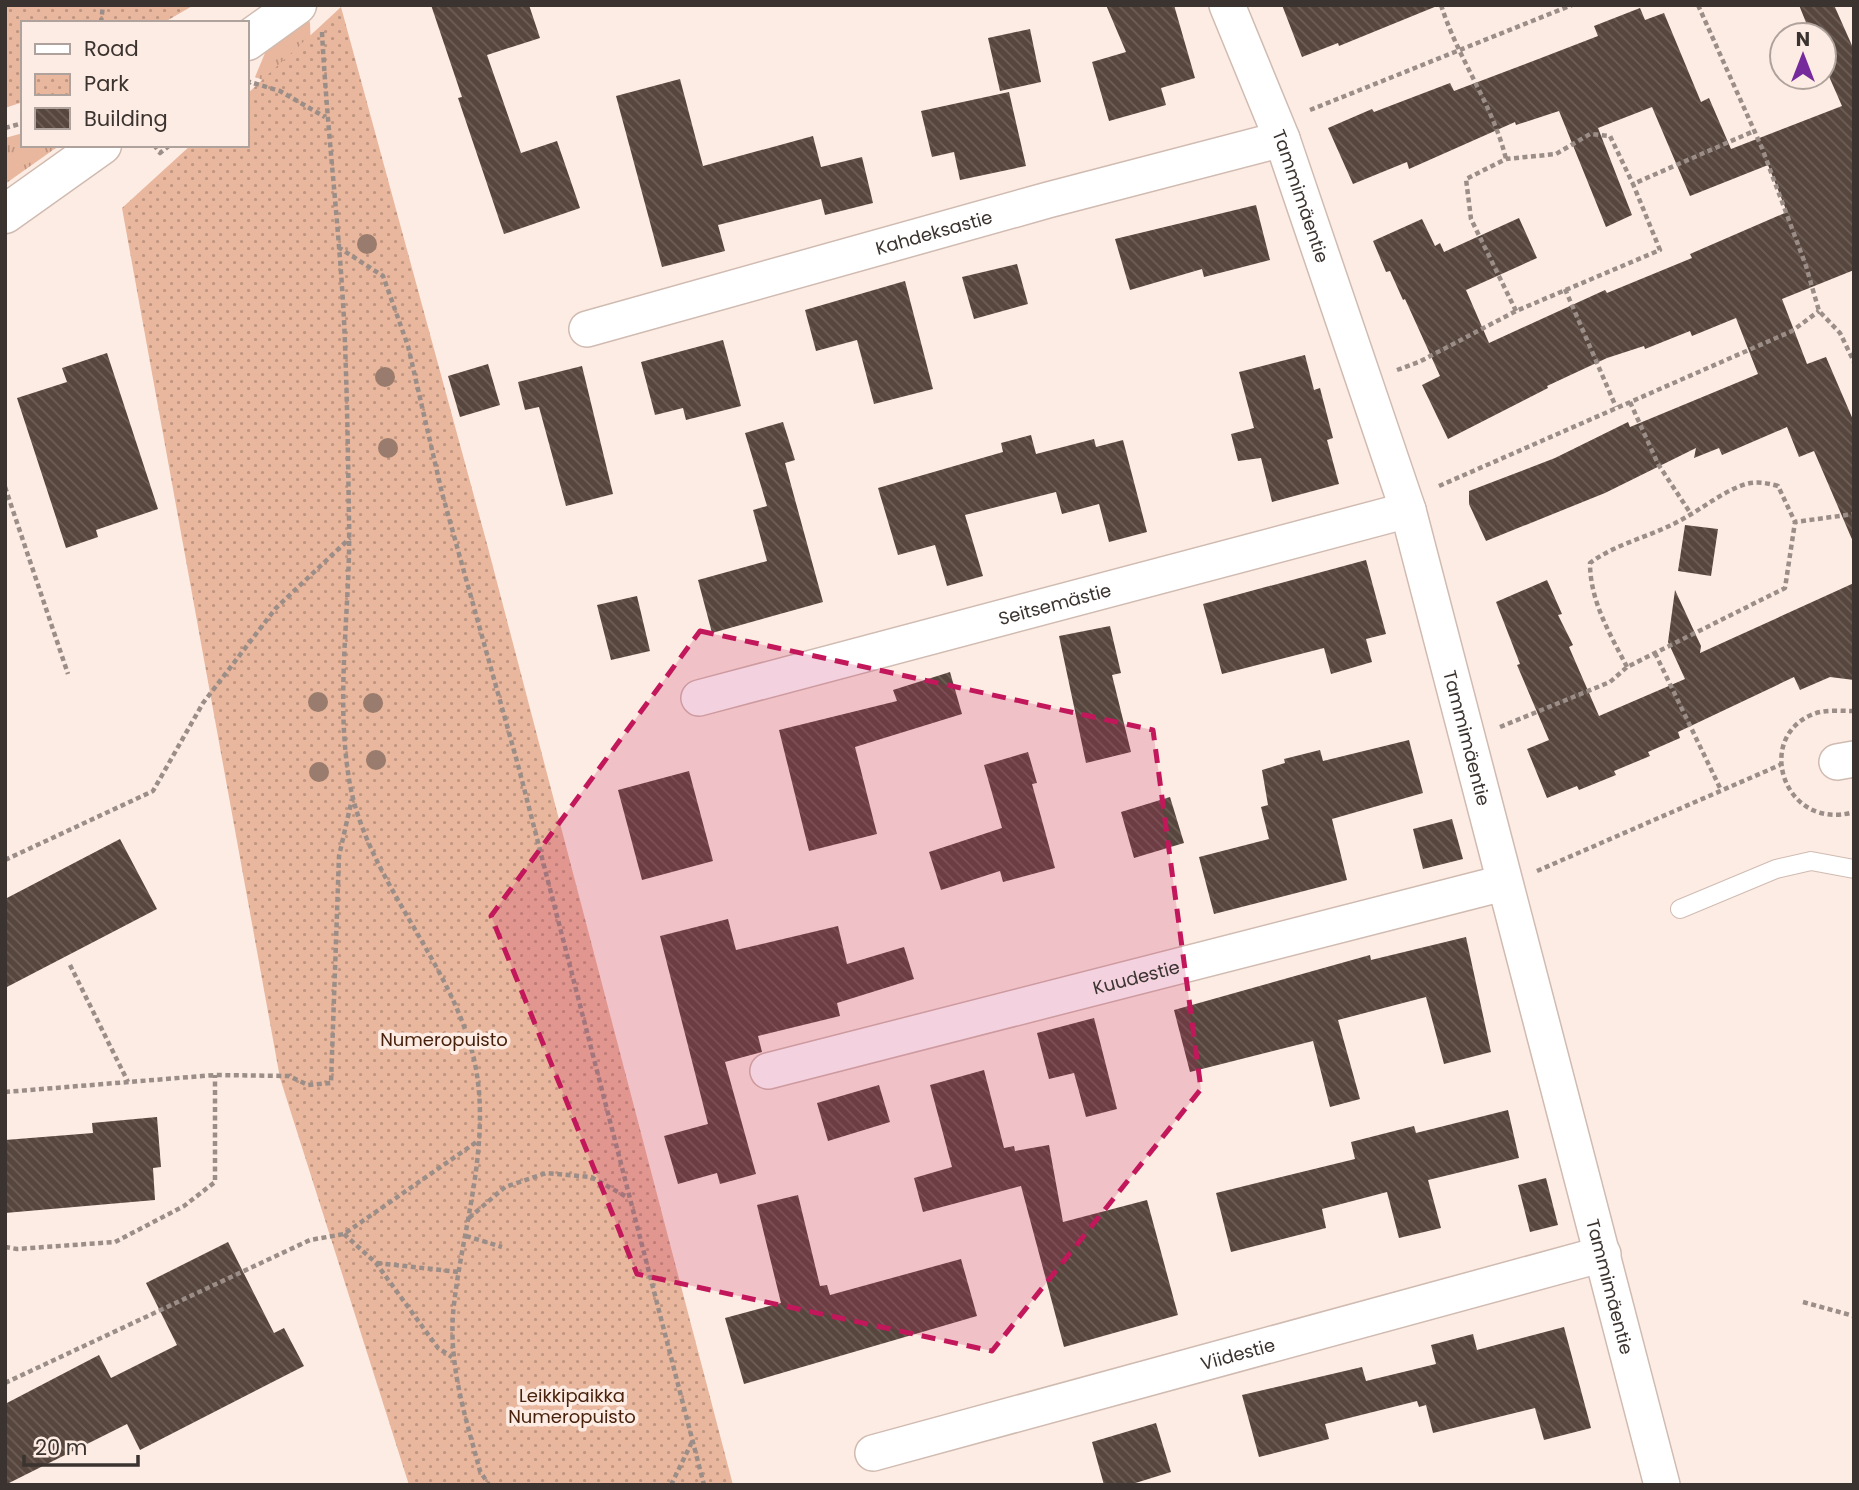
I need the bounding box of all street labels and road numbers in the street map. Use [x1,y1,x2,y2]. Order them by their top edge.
street label: Tammimäentie [1267,126,1336,266]
street label: Kahdeksastie [872,204,995,260]
street label: Seitsemästie [996,577,1114,631]
street label: Tammimäentie [1438,667,1497,808]
street label: Kuudestie [1090,954,1182,1000]
street label: Tammimäentie [1581,1216,1640,1357]
street label: Viidestie [1198,1332,1278,1376]

